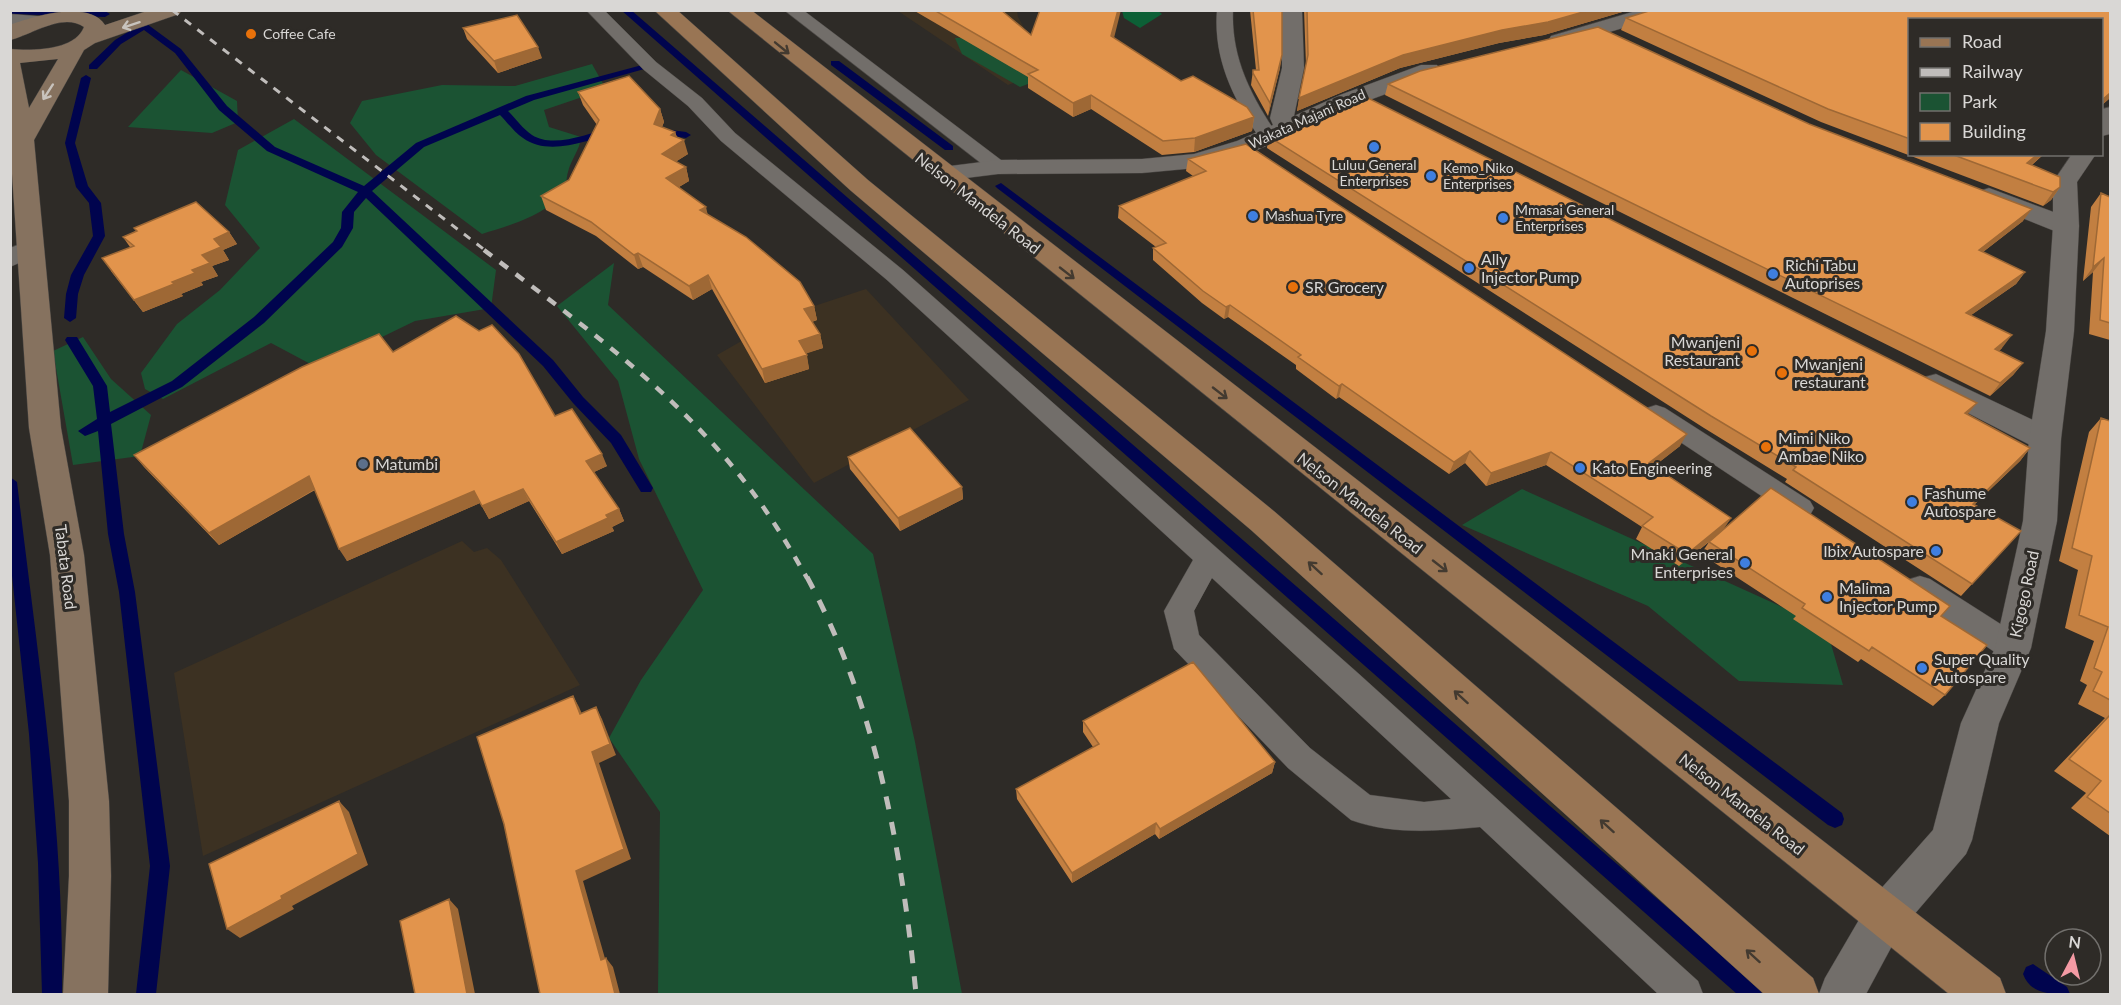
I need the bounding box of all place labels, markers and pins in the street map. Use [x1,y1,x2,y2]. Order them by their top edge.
place label: Coffee Cafe [263,25,336,42]
marker: Coffee Cafe [244,27,258,41]
marker: Luluu General Enterprises [1367,140,1381,154]
place label: Luluu General Enterprises [1331,156,1417,189]
place label: Kemo_Niko Enterprises [1443,159,1514,192]
marker: Kemo_Niko Enterprises [1424,169,1438,183]
place label: Mmasai General Enterprises [1515,201,1614,234]
place label: Mashua Tyre [1265,207,1343,224]
marker: Mashua Tyre [1246,209,1260,223]
marker: Mmasai General Enterprises [1496,211,1510,225]
place label: Ally Injector Pump [1481,249,1579,286]
place label: Richi Tabu Autoprises [1785,255,1860,292]
marker: Ally Injector Pump [1462,261,1476,275]
marker: Richi Tabu Autoprises [1766,267,1780,281]
place label: SR Grocery [1305,277,1385,296]
marker: SR Grocery [1286,280,1300,294]
place label: Mwanjeni Restaurant [1664,332,1740,369]
marker: Mwanjeni Restaurant [1745,344,1759,358]
place label: Mwanjeni restaurant [1794,354,1866,391]
marker: Mwanjeni restaurant [1775,366,1789,380]
place label: Mimi Niko Ambae Niko [1778,428,1864,465]
marker: Mimi Niko Ambae Niko [1759,440,1773,454]
place label: Matumbi [375,454,438,473]
marker: Matumbi [356,457,370,471]
place label: Kato Engineering [1592,458,1712,477]
marker: Kato Engineering [1573,461,1587,475]
place label: Fashume Autospare [1924,483,1996,520]
marker: Fashume Autospare [1905,495,1919,509]
place label: Ibix Autospare [1823,541,1924,560]
place label: Mnaki General Enterprises [1630,544,1733,581]
marker: Ibix Autospare [1929,544,1943,558]
marker: Mnaki General Enterprises [1738,556,1752,570]
place label: Malima Injector Pump [1839,578,1937,615]
marker: Malima Injector Pump [1820,590,1834,604]
place label: Super Quality Autospare [1934,649,2030,686]
marker: Super Quality Autospare [1915,661,1929,675]

